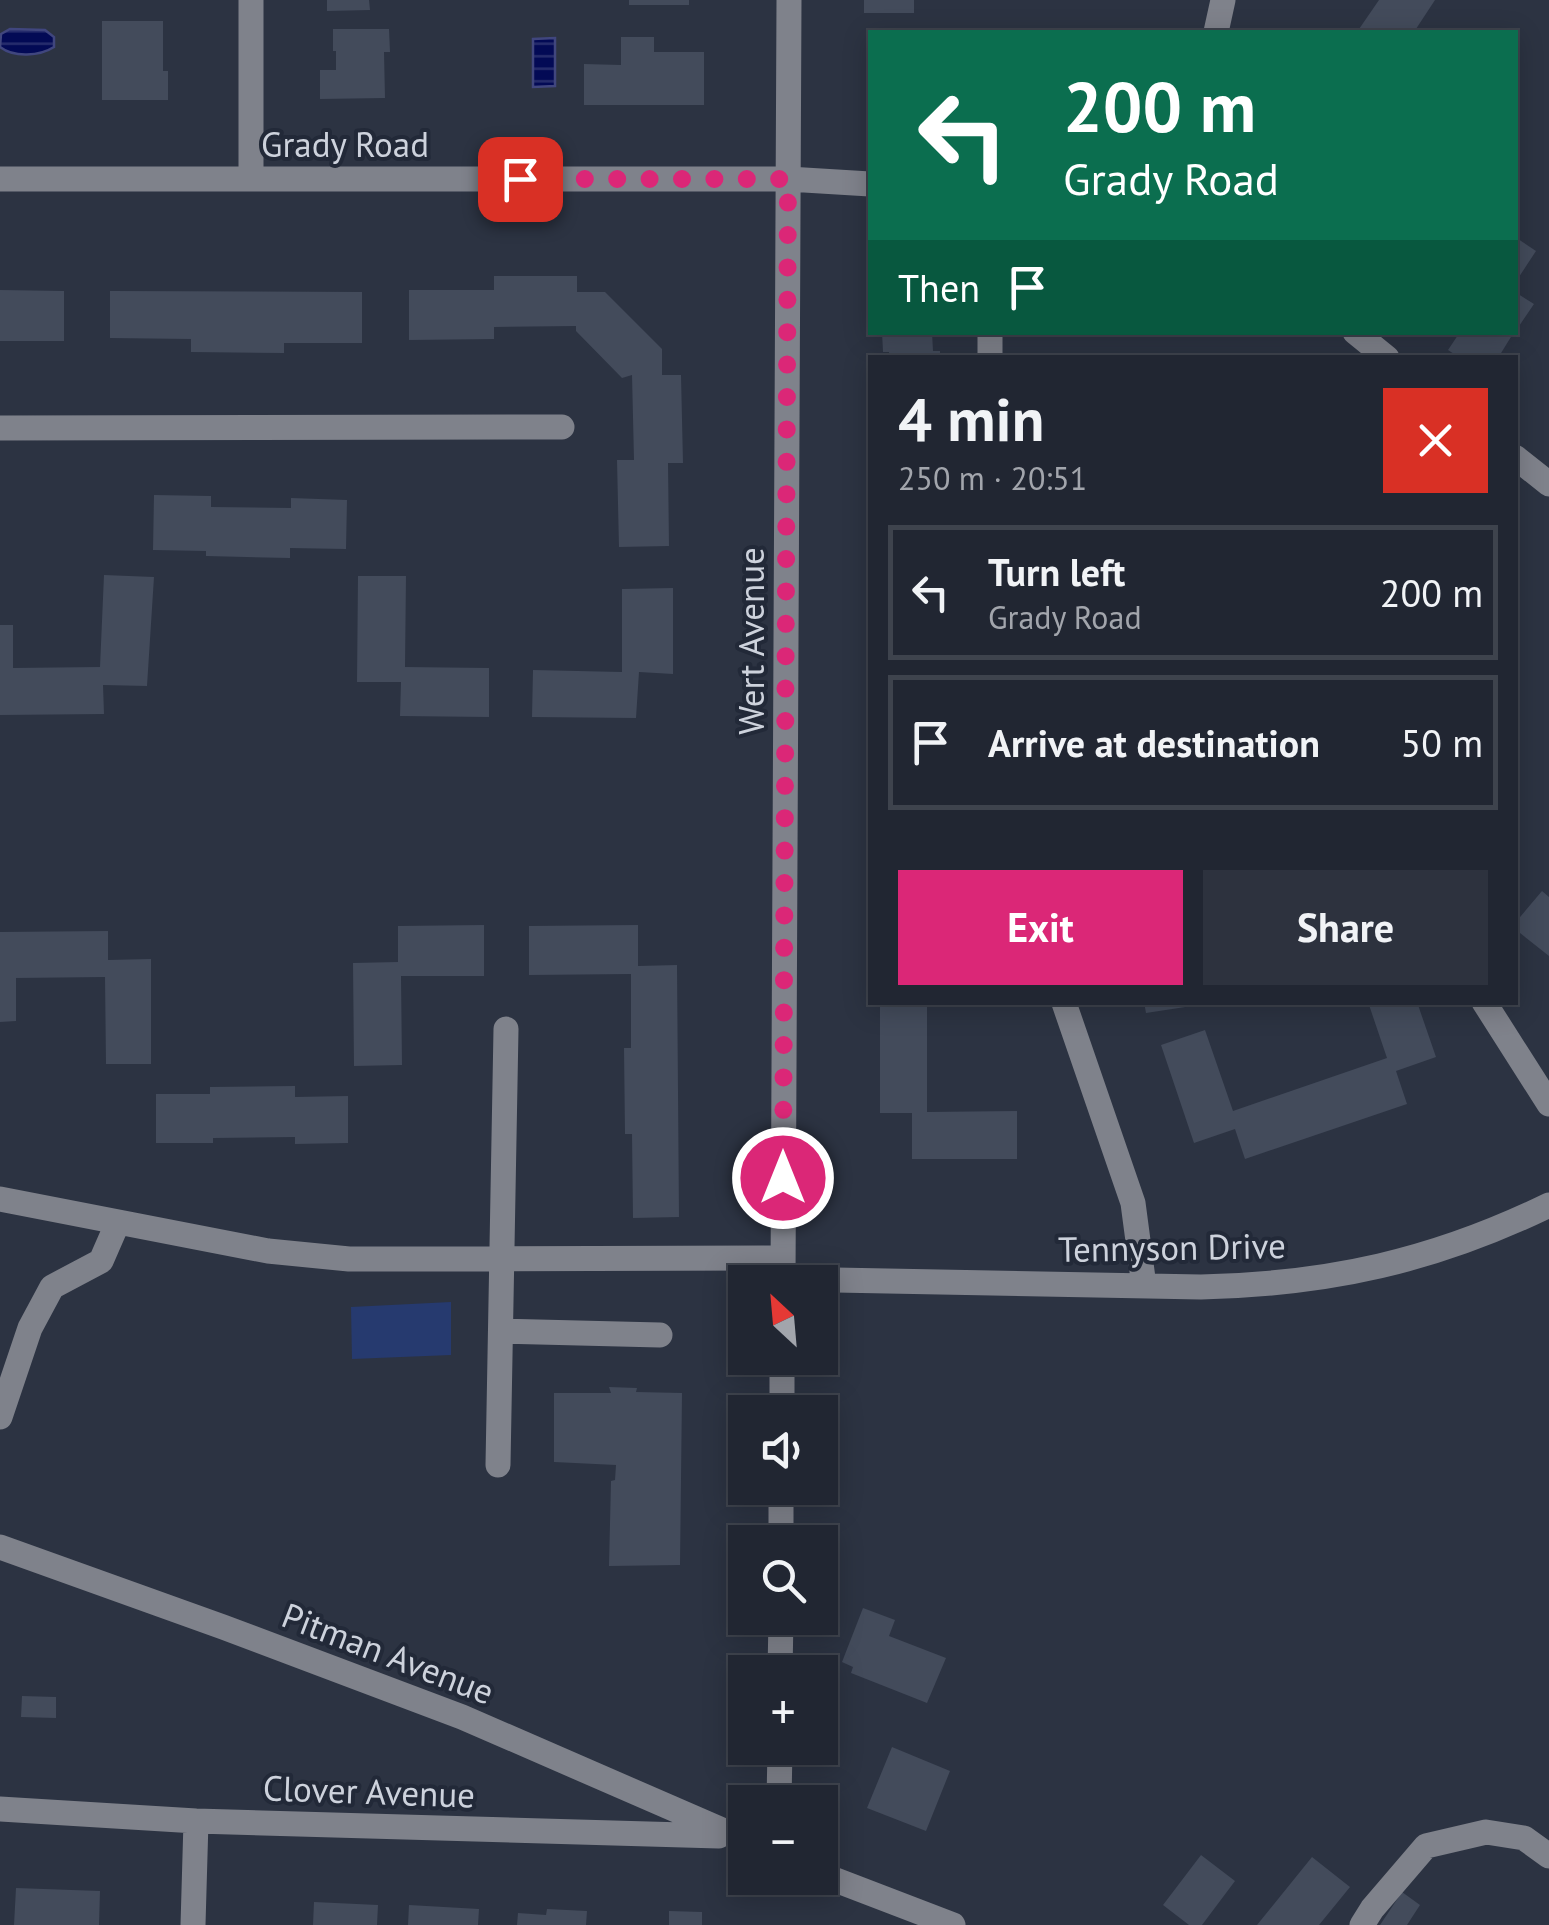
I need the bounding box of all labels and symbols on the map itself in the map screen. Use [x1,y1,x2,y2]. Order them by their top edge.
street label: Grady Road [261,121,429,167]
pin [478,137,563,222]
street label: Wert Avenue [728,547,774,735]
position arrow [731,1126,835,1230]
street label: Tennyson Drive [1058,1222,1286,1272]
north arrow [728,1265,838,1375]
street label: Pitman Avenue [276,1592,500,1714]
street label: Clover Avenue [262,1764,476,1818]

